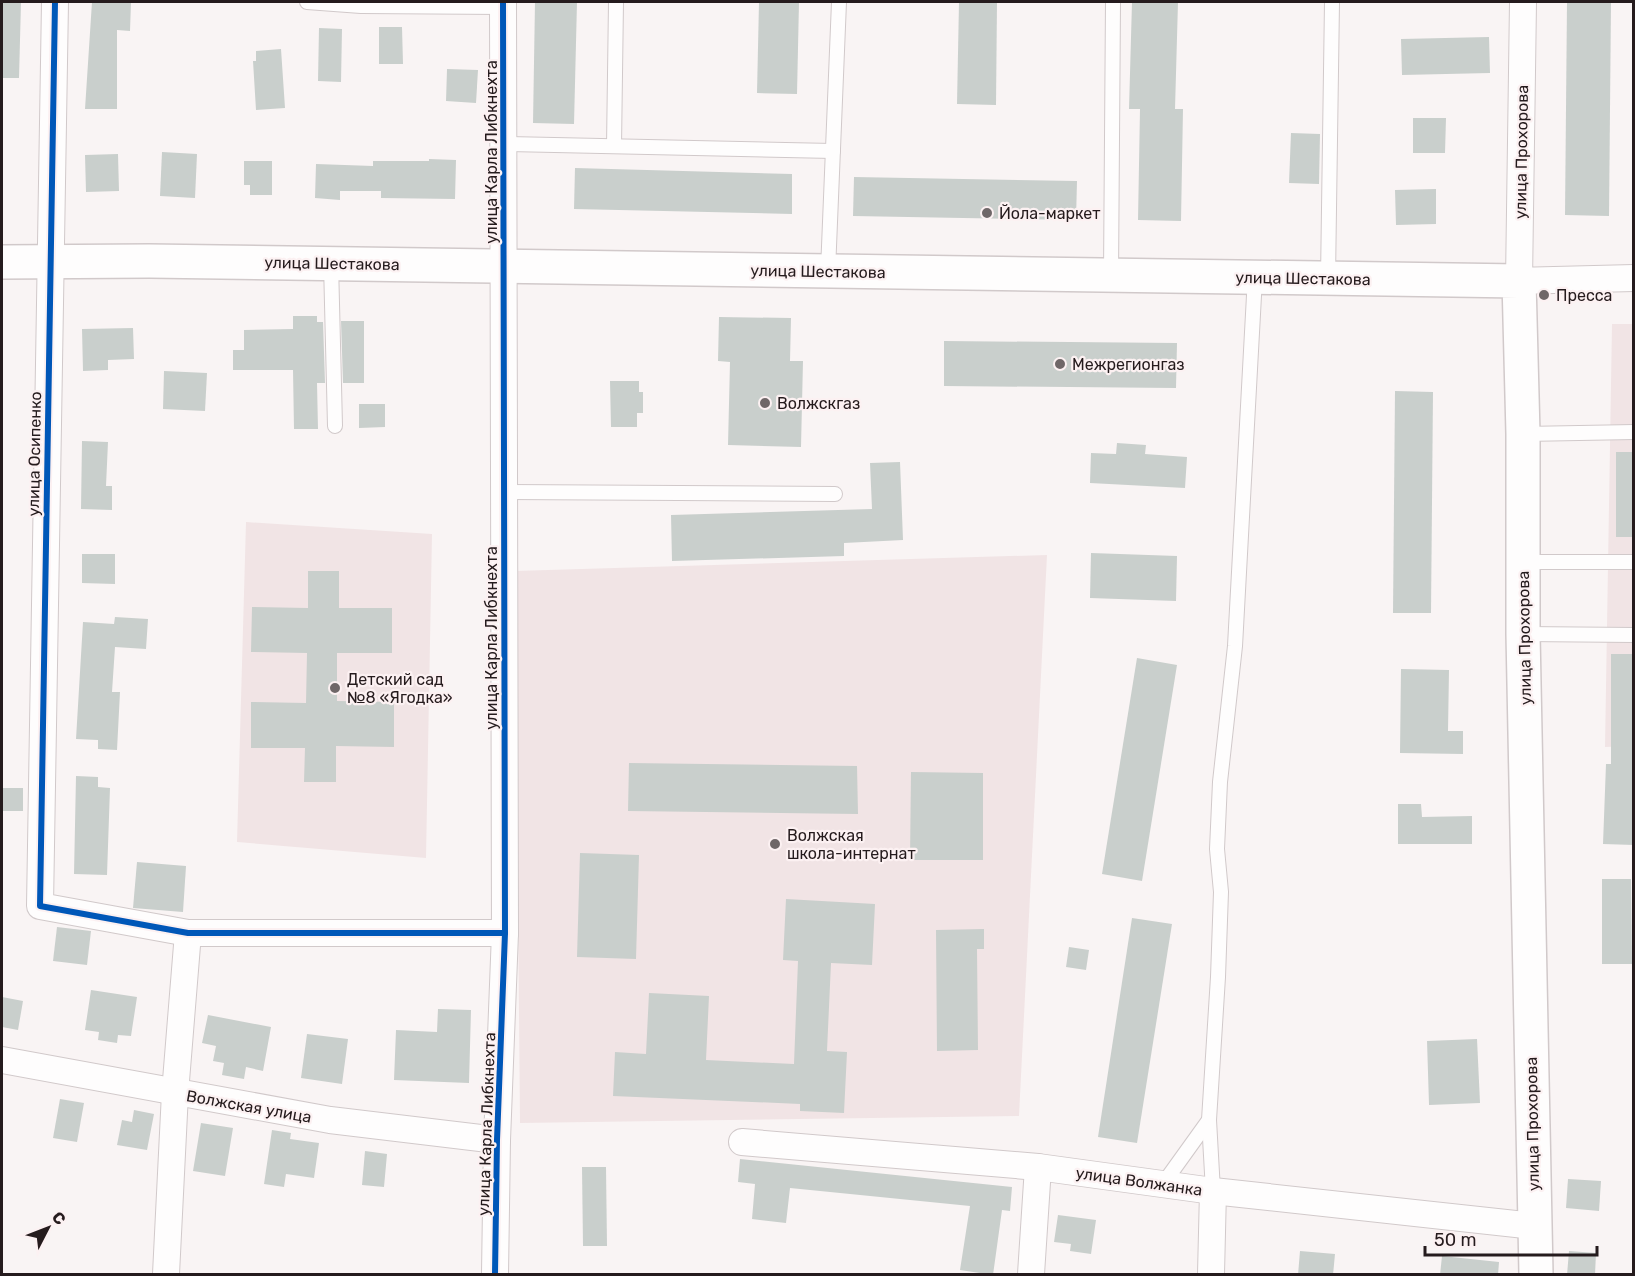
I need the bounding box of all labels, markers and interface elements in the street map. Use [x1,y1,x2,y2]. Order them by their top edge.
street label: улица Карла Либкнехта [482,60,501,244]
street label: улица Прохорова [1511,85,1532,219]
place label: Йола-маркет [999,204,1100,223]
marker: Йола-маркет [980,206,994,220]
street label: улица Шестакова [264,253,400,274]
street label: улица Шестакова [750,261,886,282]
street label: улица Шестакова [1235,268,1371,289]
place label: Пресса [1556,286,1612,305]
marker: Пресса [1537,288,1551,302]
place label: Межрегионгаз [1072,355,1184,374]
marker: Межрегионгаз [1053,357,1067,371]
street label: улица Осипенко [24,391,45,517]
place label: Волжскгаз [777,394,860,413]
marker: Волжскгаз [758,396,772,410]
street label: улица Карла Либкнехта [482,546,501,730]
street label: улица Прохорова [1514,571,1535,705]
place label: Детский сад №8 «Ягодка» [347,670,453,707]
marker: Детский сад №8 «Ягодка» [328,681,342,695]
place label: Волжская школа-интернат [787,826,916,863]
marker: Волжская школа-интернат [768,837,782,851]
street label: улица Карла Либкнехта [474,1032,499,1216]
street label: улица Прохорова [1522,1057,1543,1191]
street label: Волжская улица [185,1086,313,1127]
street label: улица Волжанка [1074,1163,1203,1200]
north arrow [18,1198,78,1258]
text: С [48,1208,70,1229]
scale bar [1425,1219,1598,1257]
text: 50 m [1434,1229,1477,1251]

